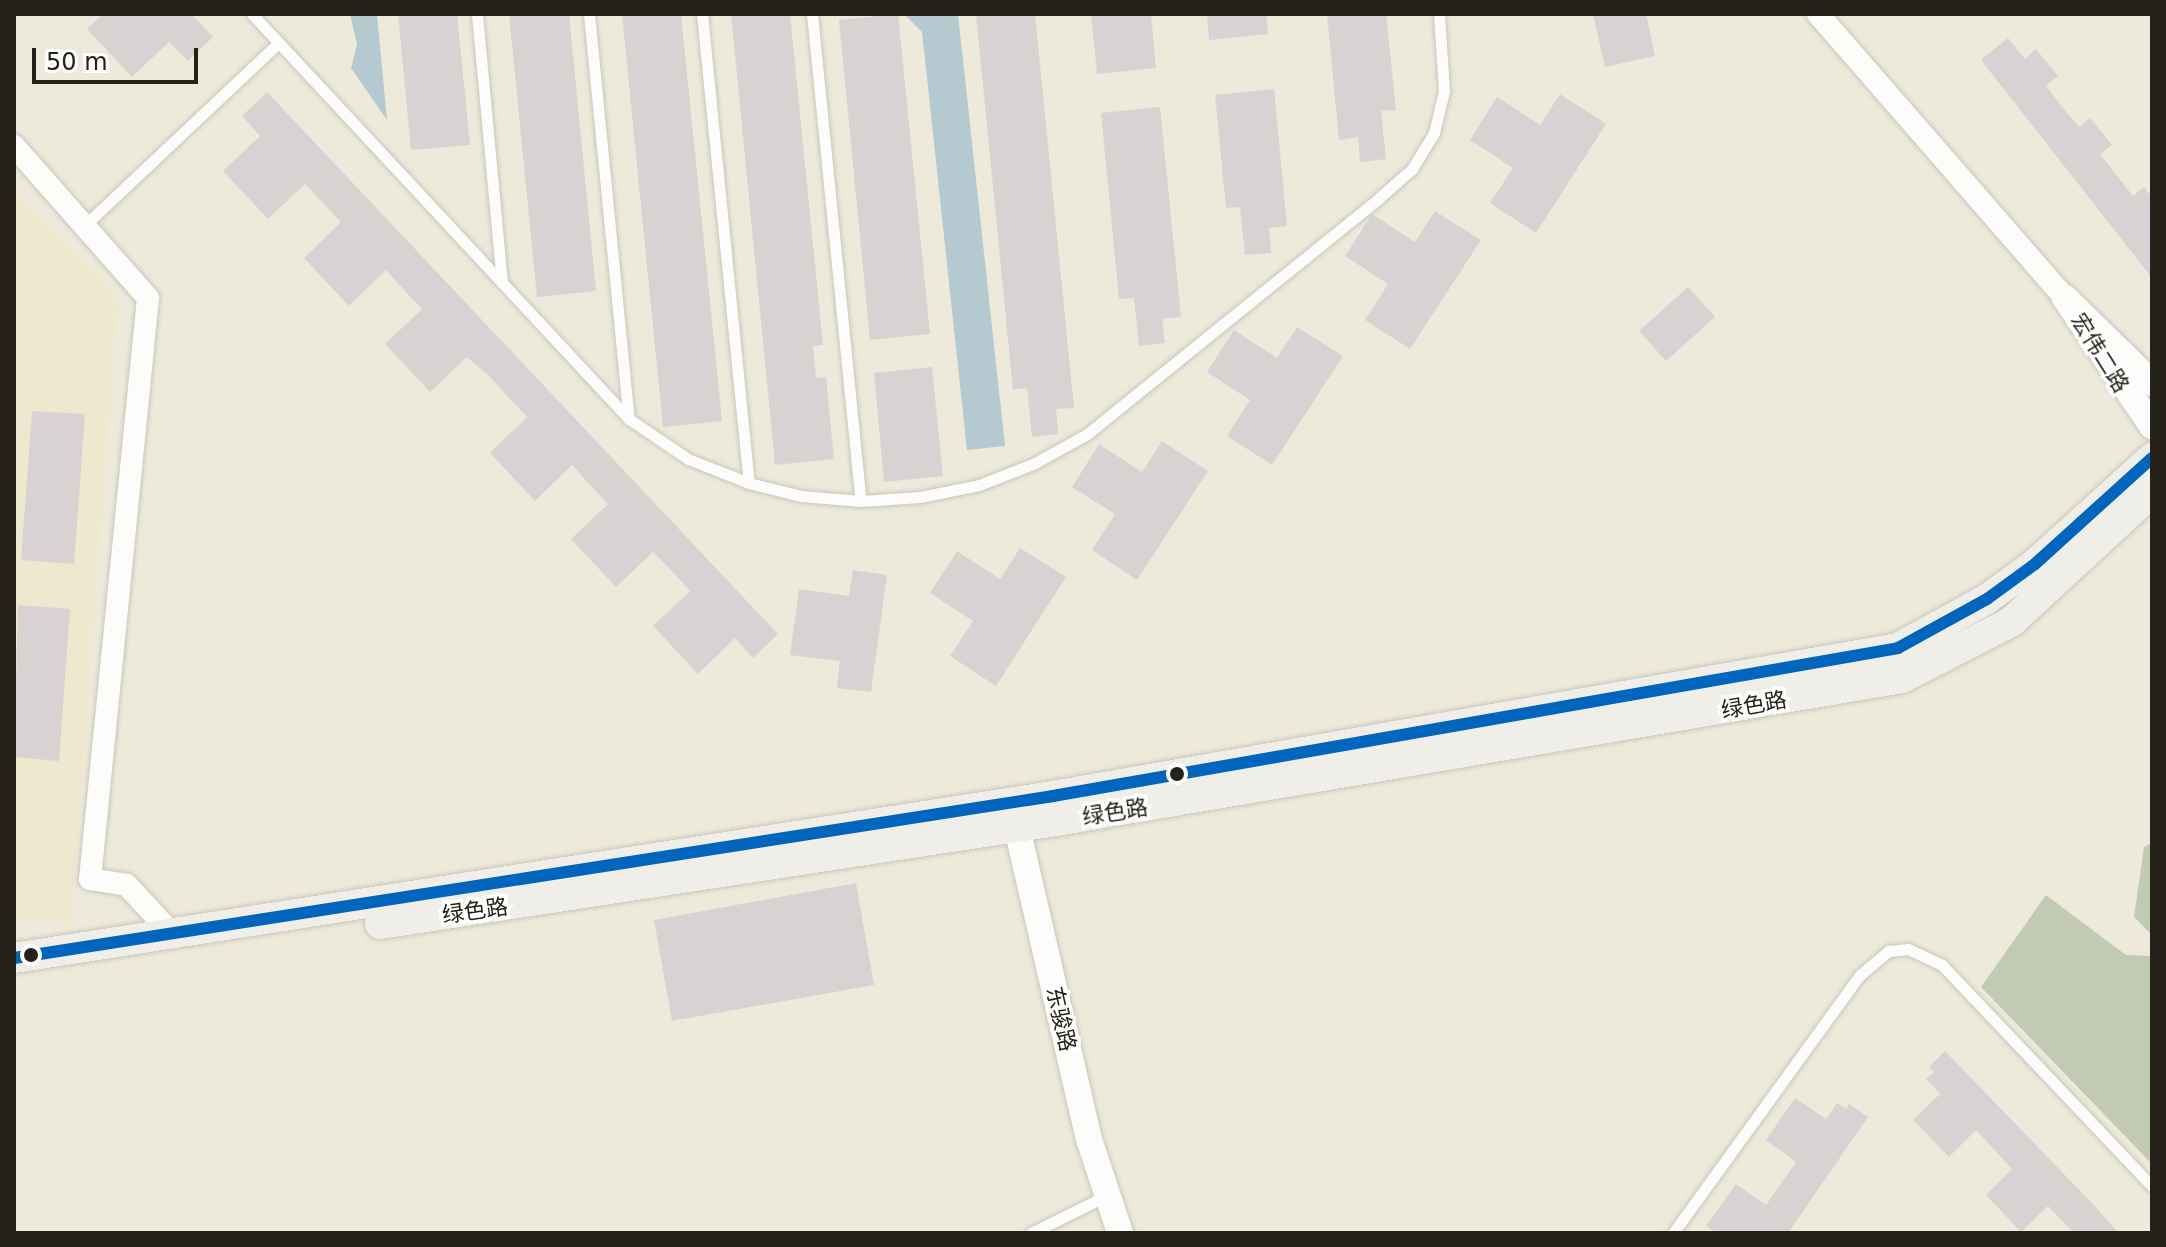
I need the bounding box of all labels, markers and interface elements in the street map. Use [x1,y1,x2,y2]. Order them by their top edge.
scale bar [36,32,202,82]
text: 50 m [46,48,108,76]
street label: 宏伟二路 [2065,309,2135,397]
street label: 绿色路 [1719,686,1789,724]
unlabelled marker [1169,766,1185,782]
street label: 绿色路 [1080,794,1150,830]
street label: 绿色路 [440,893,510,929]
unlabelled marker [23,947,39,963]
street label: 东骏路 [1041,984,1081,1054]

